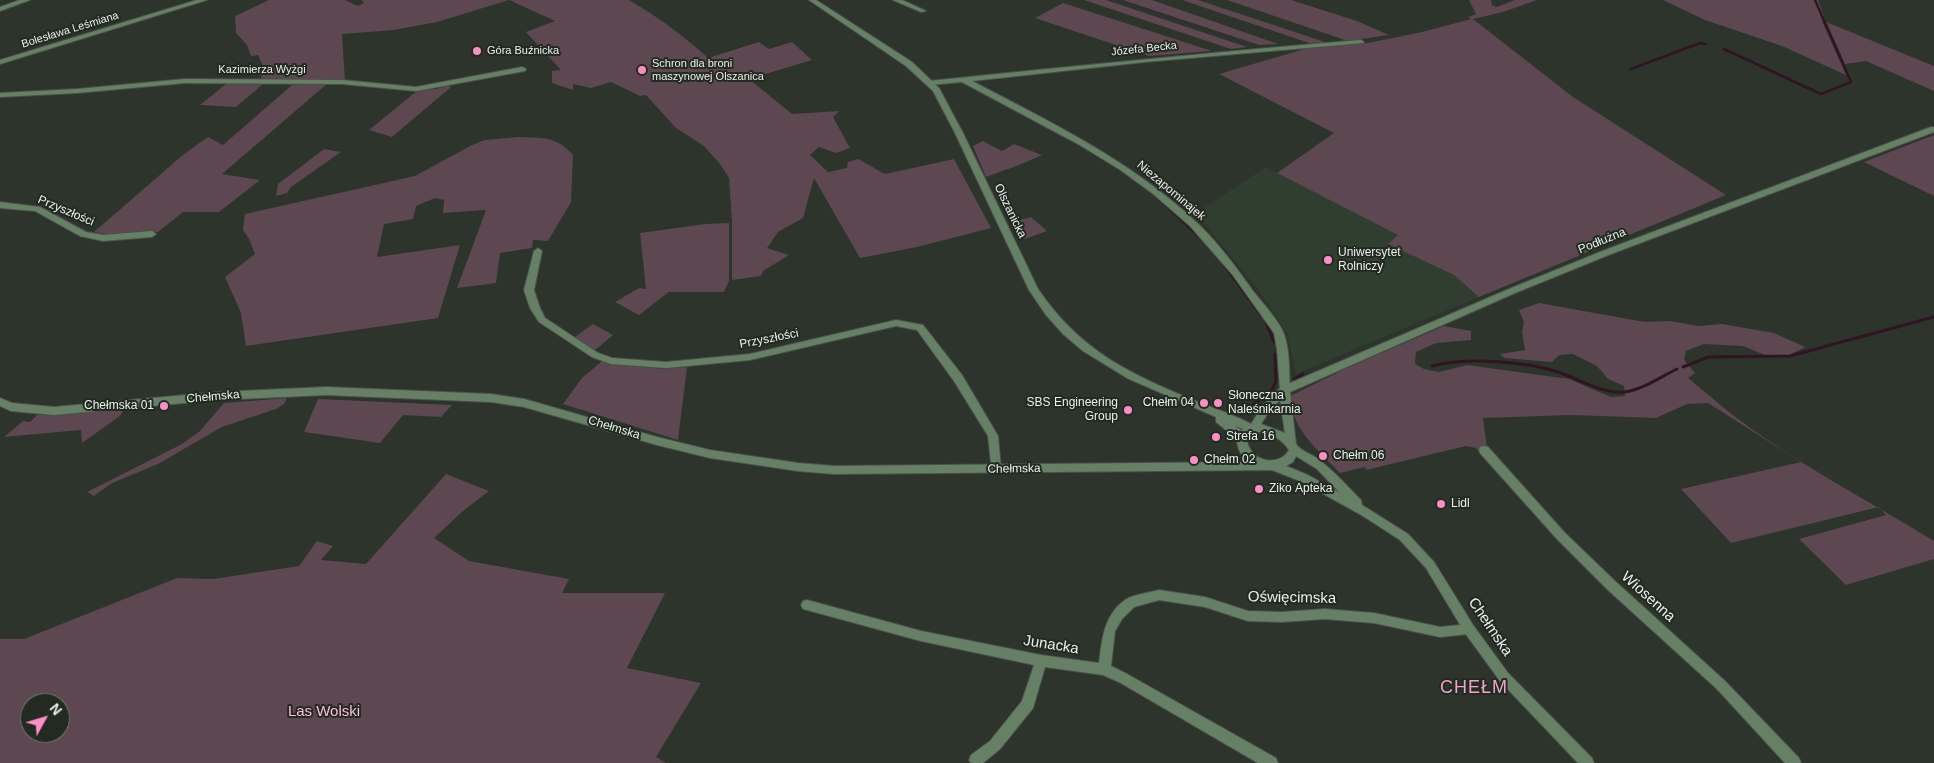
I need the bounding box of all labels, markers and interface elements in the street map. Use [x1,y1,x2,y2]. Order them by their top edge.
street label: Bolesława Leśmiana [20,9,120,51]
street label: Józefa Becka [1110,39,1178,59]
place label: Góra Buźnicka [487,44,559,58]
marker: Góra Buźnicka [471,45,483,57]
place label: Schron dla broni maszynowej Olszanica [652,57,764,83]
street label: Kazimierza Wyżgi [218,63,306,77]
marker: Schron dla broni maszynowej Olszanica [636,64,648,76]
street label: Niezapominajek [1134,158,1208,224]
street label: Olszanicka [991,181,1029,241]
street label: Przyszłości [36,193,96,229]
street label: Podłużna [1576,225,1628,257]
place label: Uniwersytet Rolniczy [1338,246,1401,274]
marker: Uniwersytet Rolniczy [1322,254,1334,266]
street label: Przyszłości [738,326,800,352]
street label: Chełmska [186,388,240,406]
place label: Słoneczna Naleśnikarnia [1228,389,1301,417]
place label: SBS Engineering Group [1027,396,1118,424]
place label: Chełm 04 [1143,396,1194,410]
marker: Chełm 04 [1198,397,1210,409]
marker: Słoneczna Naleśnikarnia [1212,397,1224,409]
place label: Chełmska 01 [84,399,154,413]
marker: Chełmska 01 [158,400,170,412]
marker: SBS Engineering Group [1122,404,1134,416]
street label: Chełmska [586,413,642,443]
place label: Strefa 16 [1226,430,1275,444]
marker: Strefa 16 [1210,431,1222,443]
place label: Chełm 06 [1333,449,1384,463]
marker: Chełm 06 [1317,450,1329,462]
place label: Chełm 02 [1204,453,1255,467]
marker: Chełm 02 [1188,454,1200,466]
street label: Chełmska [987,461,1041,477]
place label: Ziko Apteka [1269,482,1332,496]
marker: Ziko Apteka [1253,483,1265,495]
place label: Lidl [1451,497,1470,511]
marker: Lidl [1435,498,1447,510]
street label: Wiosenna [1617,568,1679,626]
street label: Oświęcimska [1248,588,1336,608]
street label: Chełmska [1464,594,1516,660]
street label: Junacka [1022,632,1080,658]
district label: CHEŁM [1439,677,1509,699]
north arrow [20,693,70,743]
text: N [46,700,65,718]
park label: Las Wolski [288,703,360,721]

